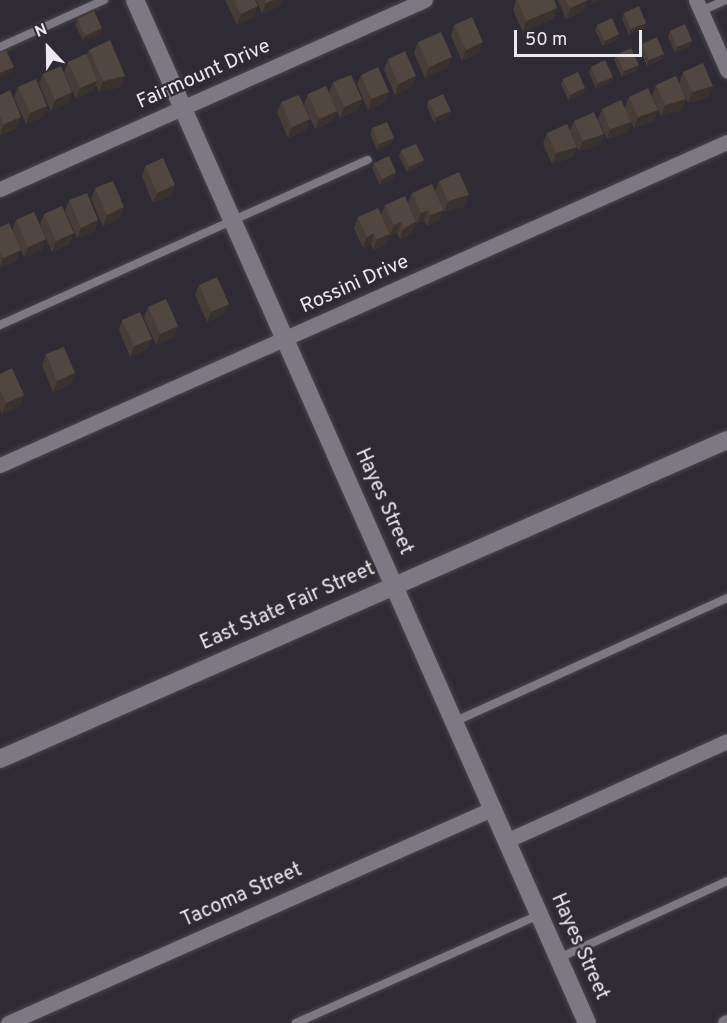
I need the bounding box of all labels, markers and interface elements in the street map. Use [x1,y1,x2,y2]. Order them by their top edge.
north arrow [18,18,78,78]
scale bar [517,18,644,56]
text: N [32,20,50,43]
text: 50 m [525,29,567,52]
street label: Fairmount Drive [134,35,274,115]
street label: Rossini Drive [297,250,413,320]
street label: Hayes Street [349,445,417,559]
street label: East State Fair Street [197,558,379,656]
street label: Tacoma Street [178,859,306,933]
street label: Hayes Street [545,890,613,1004]

